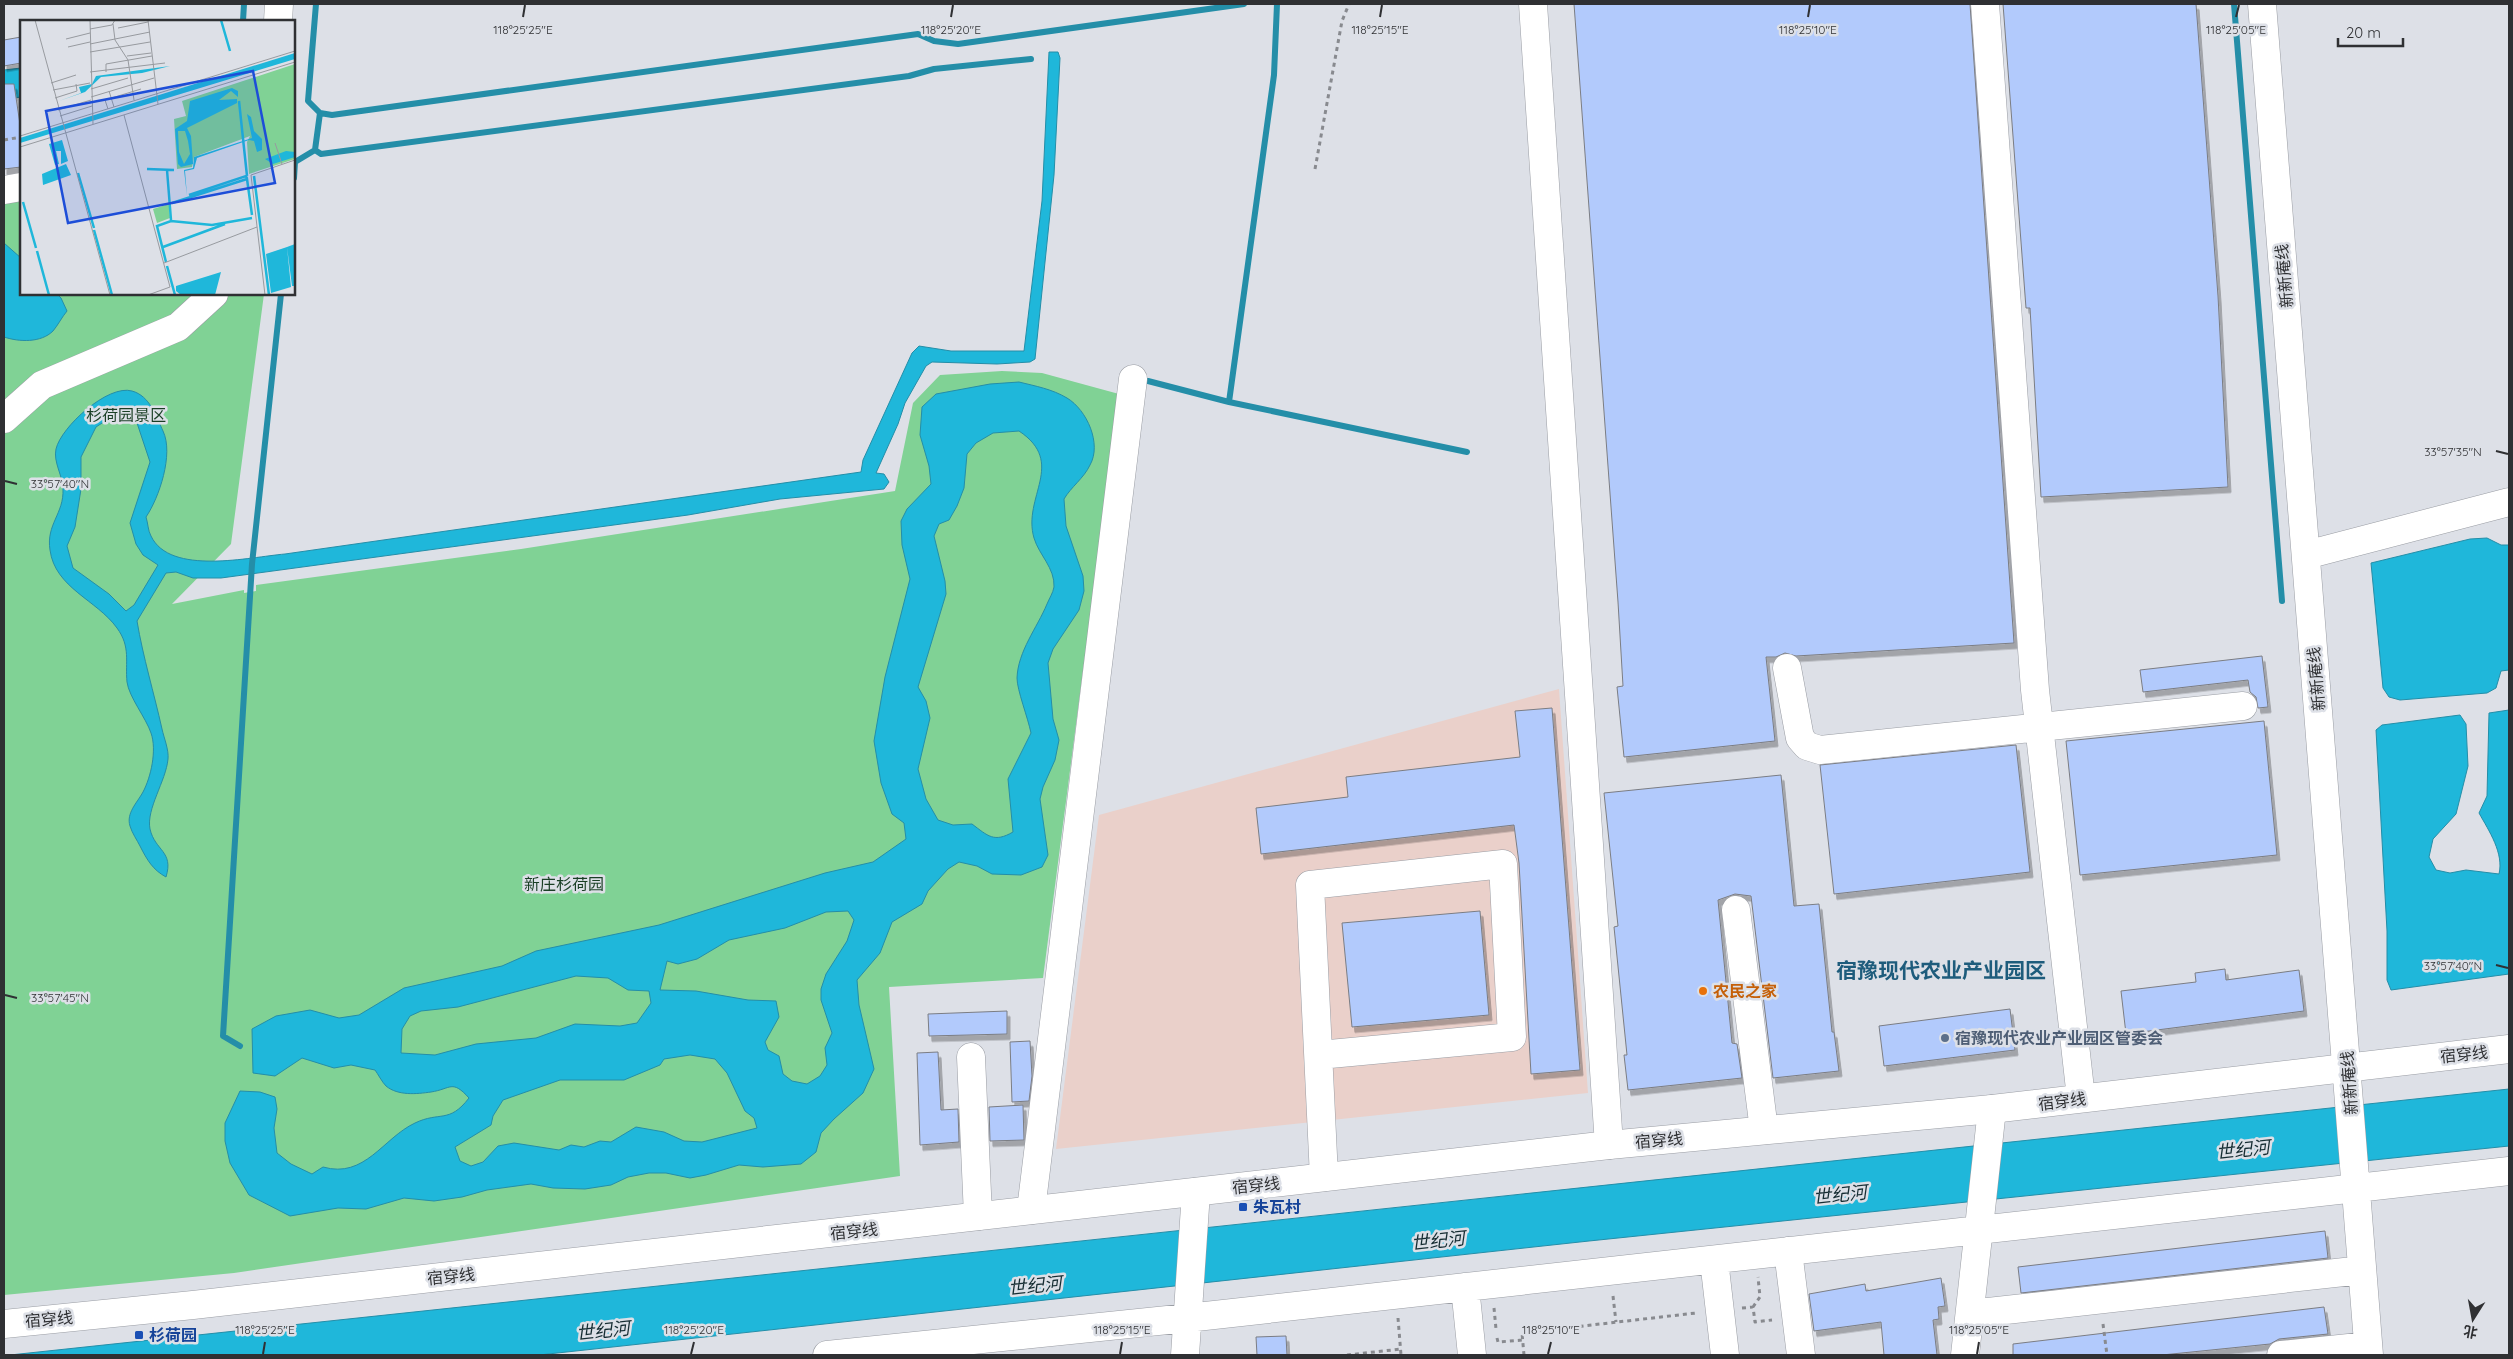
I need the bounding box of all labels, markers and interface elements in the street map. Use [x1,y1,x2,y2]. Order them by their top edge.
scale bar [2338,15,2403,47]
inset map [20,20,295,295]
text: 118°25'25"E [493,22,553,37]
text: 118°25'20"E [921,22,981,37]
text: 118°25'15"E [1351,22,1409,37]
text: 118°25'10"E [1779,22,1837,37]
text: 118°25'05"E [2206,22,2266,37]
text: 20 m [2346,23,2381,42]
street label: 新新庵线 [2271,243,2297,309]
park label: 杉荷园景区 [86,405,166,425]
text: 33°57'35"N [2424,444,2482,459]
text: 33°57'40"N [31,476,89,491]
street label: 新新庵线 [2303,646,2329,712]
park label: 新庄杉荷园 [524,874,604,894]
district label: 宿豫现代农业产业园区 [1836,957,2046,983]
text: 33°57'40"N [2424,958,2482,973]
place label: 农民之家 [1713,981,1777,1001]
marker: 农民之家 [1697,985,1709,997]
text: 33°57'45"N [31,990,89,1005]
place label: 宿豫现代农业产业园区管委会 [1955,1028,2163,1048]
marker: 宿豫现代农业产业园区管委会 [1939,1032,1951,1044]
street label: 宿穿线 [2439,1042,2489,1066]
street label: 新新庵线 [2337,1050,2361,1116]
street label: 宿穿线 [2037,1088,2087,1114]
street label: 宿穿线 [1634,1128,1684,1152]
water label: 世纪河 [2215,1135,2274,1164]
street label: 宿穿线 [1231,1173,1281,1197]
water label: 世纪河 [1812,1180,1871,1209]
place label: 朱瓦村 [1253,1197,1301,1217]
marker: 朱瓦村 [1237,1201,1249,1213]
street label: 宿穿线 [829,1219,879,1243]
water label: 世纪河 [1410,1226,1469,1255]
street label: 宿穿线 [426,1264,476,1288]
water label: 世纪河 [1007,1271,1066,1300]
north arrow [2448,1294,2498,1344]
street label: 宿穿线 [24,1307,74,1331]
water label: 世纪河 [575,1316,634,1345]
text: 118°25'25"E [235,1322,295,1337]
text: 118°25'20"E [664,1322,724,1337]
text: 118°25'15"E [1093,1322,1151,1337]
text: 118°25'10"E [1522,1322,1580,1337]
text: 118°25'05"E [1949,1322,2009,1337]
text: 北 [2462,1322,2479,1342]
place label: 杉荷园 [149,1325,197,1345]
marker: 杉荷园 [133,1329,145,1341]

